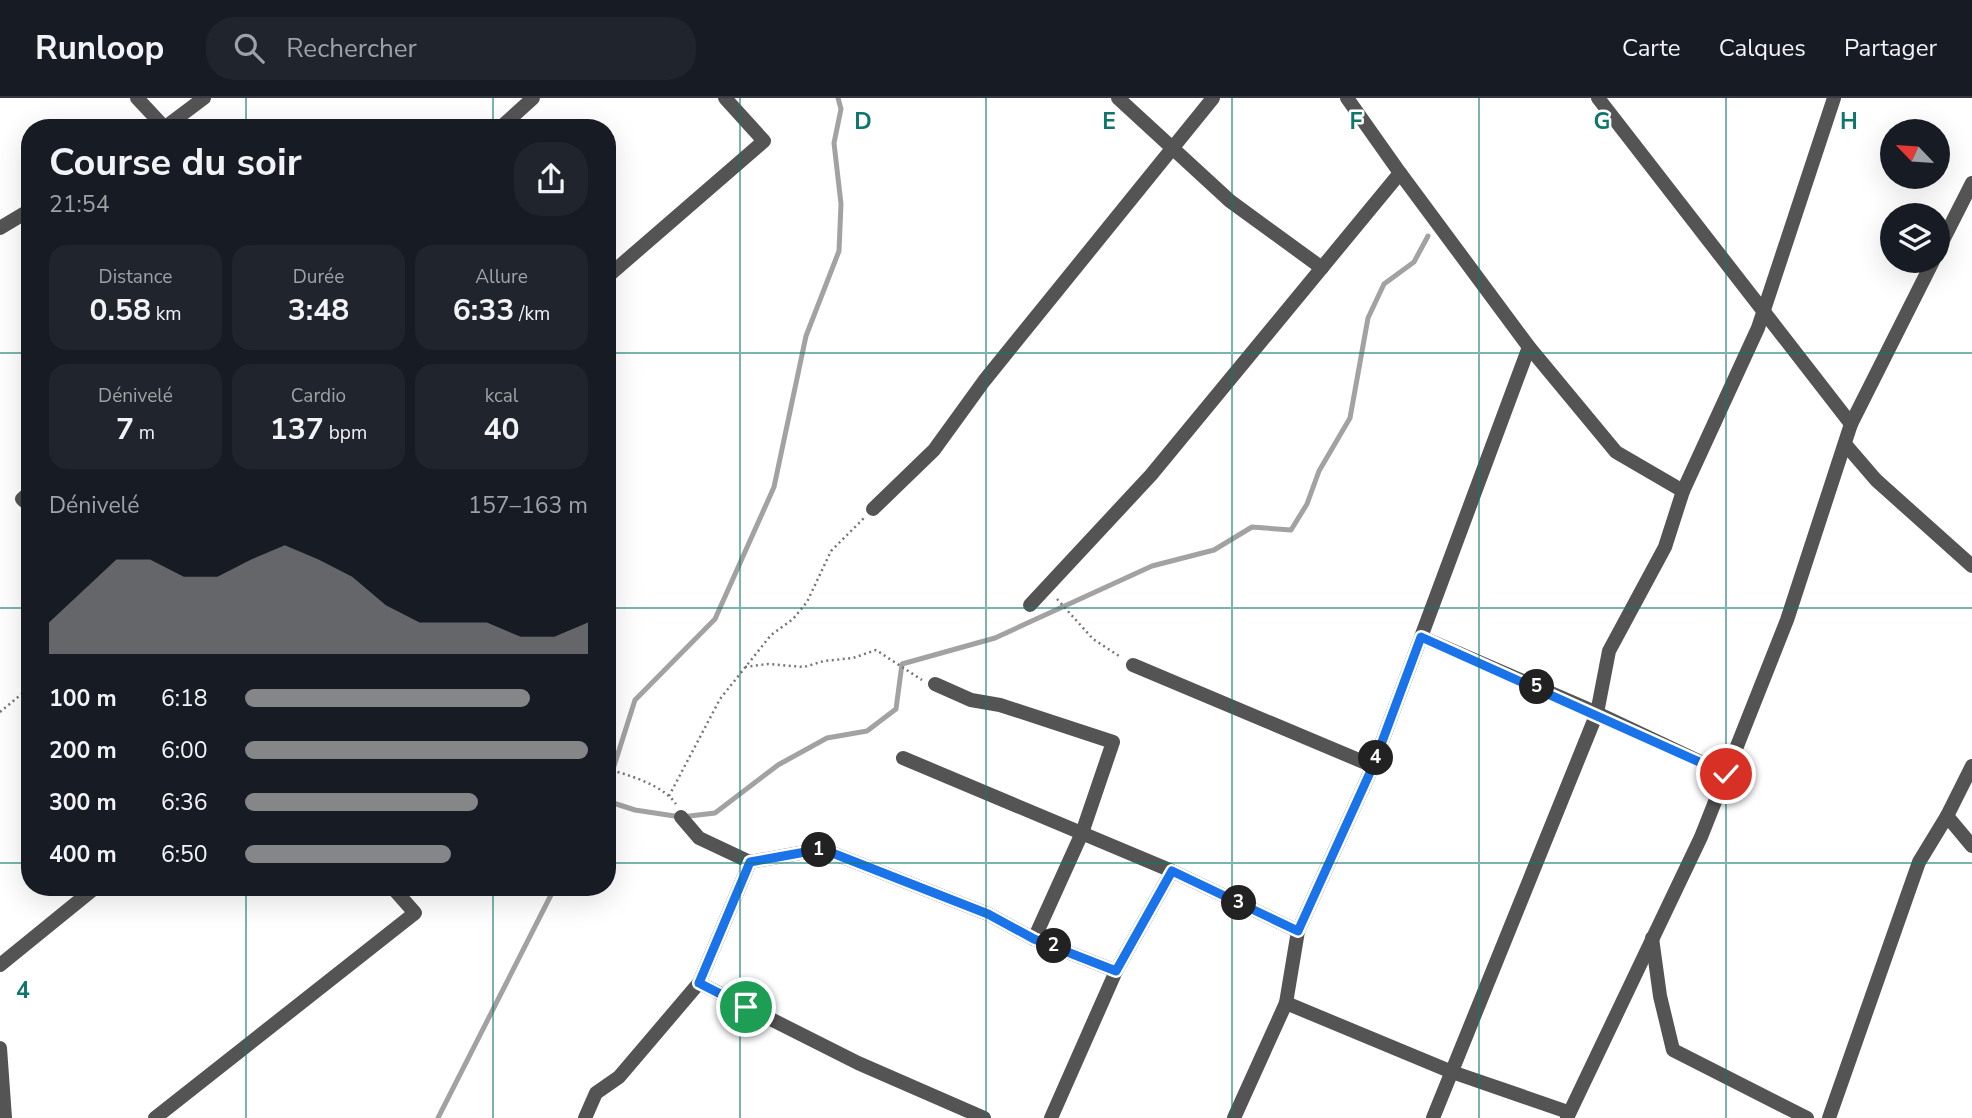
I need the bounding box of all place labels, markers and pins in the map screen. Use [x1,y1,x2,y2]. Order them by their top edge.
pin: 5 [1520,670,1554,704]
pin: 4 [1358,740,1394,776]
pin [1696,744,1756,804]
pin: 1 [802,832,836,868]
pin: 3 [1222,886,1256,920]
pin: 2 [1036,928,1072,964]
pin [716,977,776,1037]

